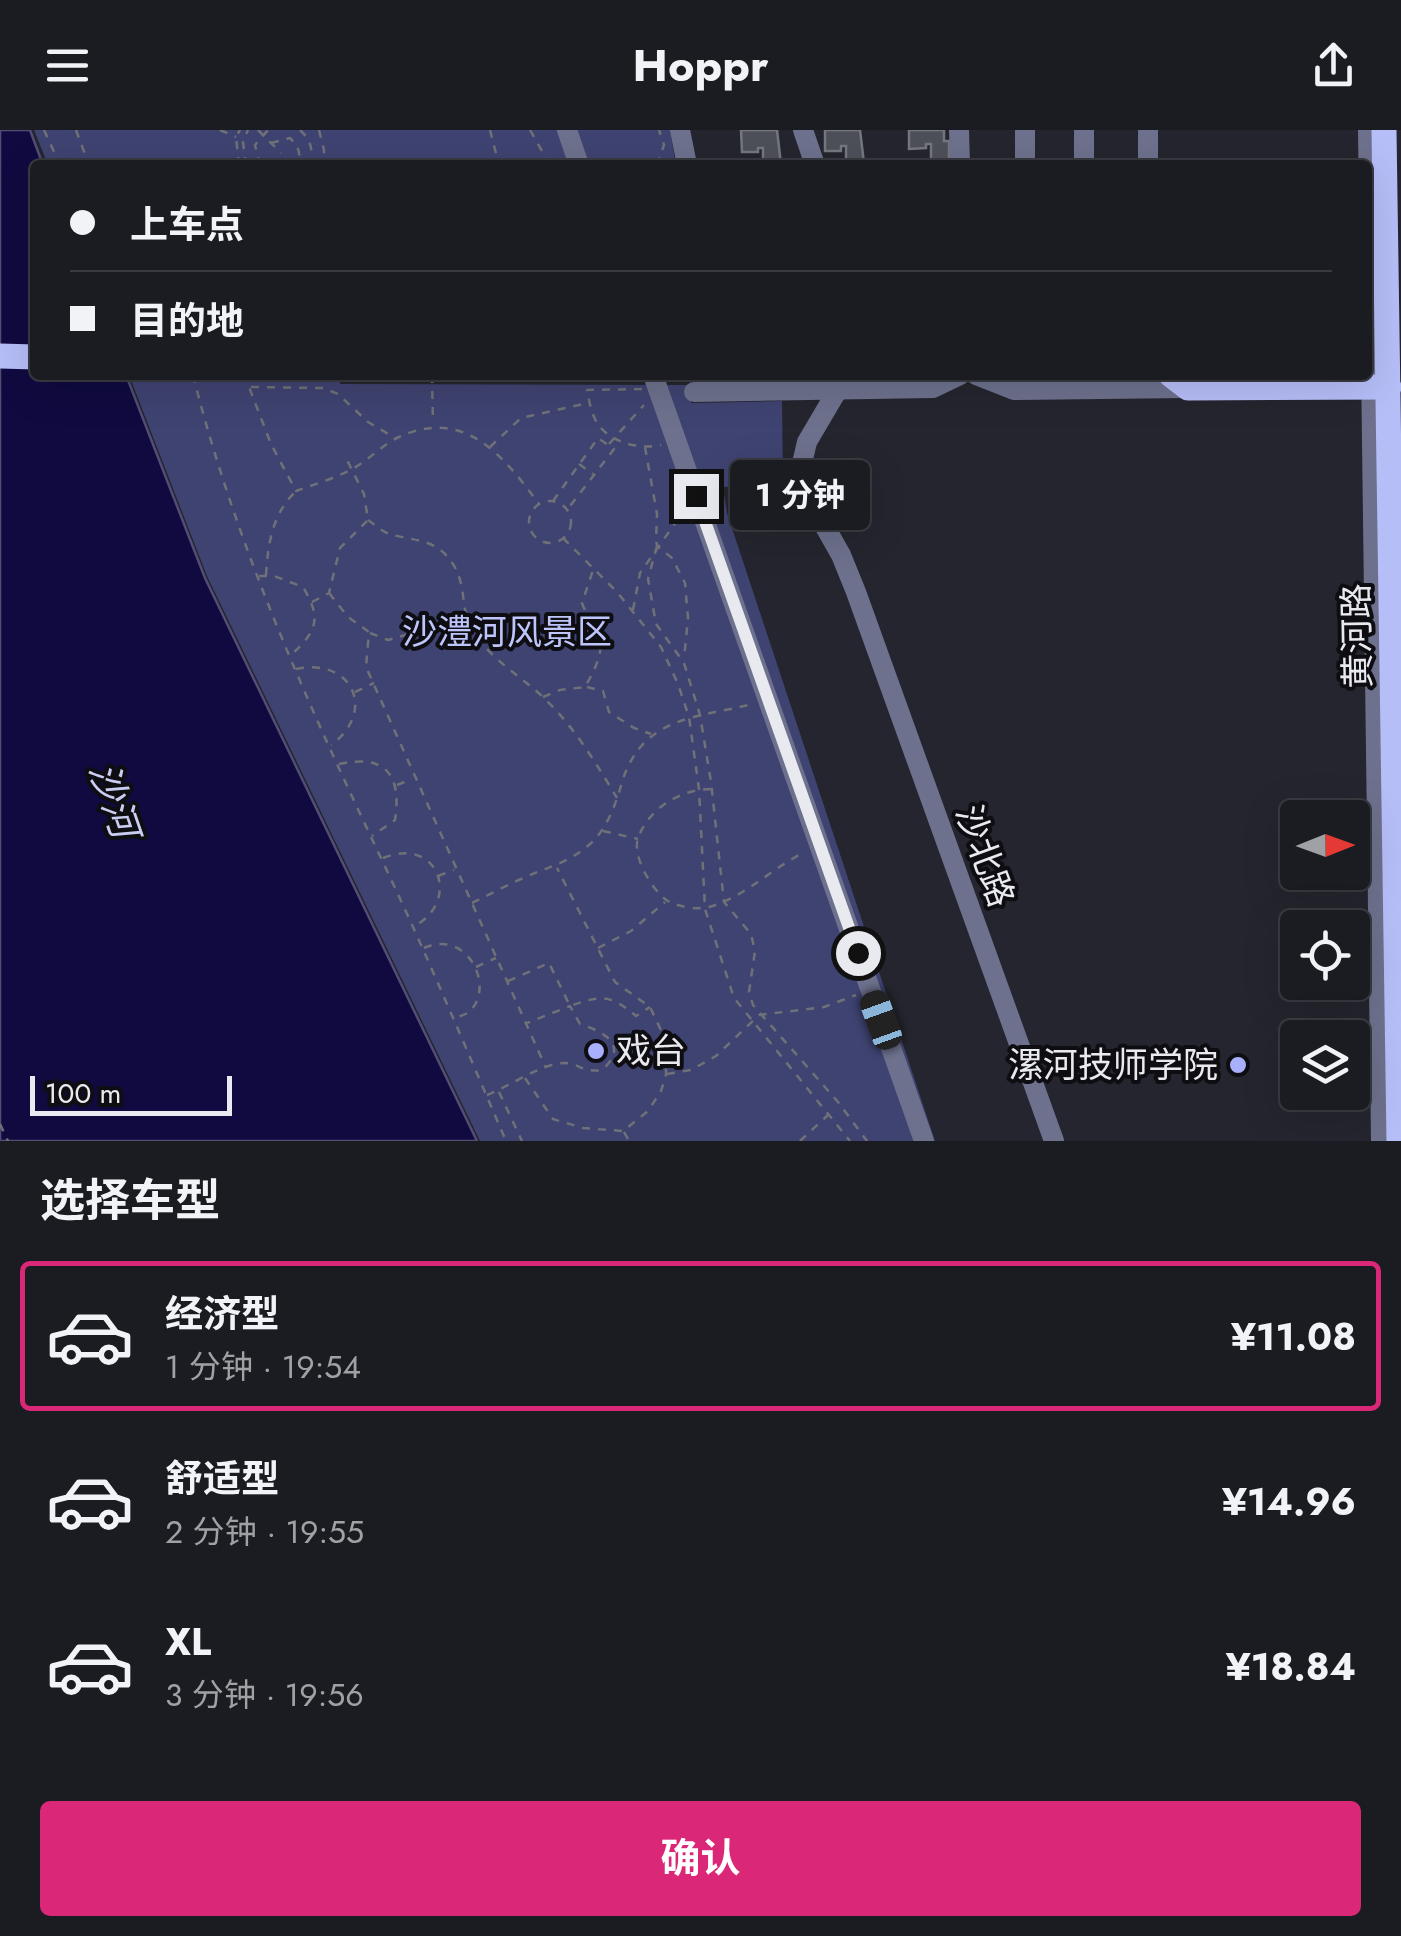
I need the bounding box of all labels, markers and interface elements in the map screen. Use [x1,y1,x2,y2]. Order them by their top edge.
text: Hoppr [633,33,768,98]
icon: menu [40,38,95,93]
icon: share [1306,38,1361,93]
text: 上车点 [130,197,244,252]
text: 目的地 [130,293,244,348]
callout: 1 分钟 [731,461,871,531]
text: 1 分钟 [755,472,845,518]
route end [674,474,719,519]
street label: 黄河路 [1331,583,1383,689]
park label: 沙澧河风景区 [402,607,612,657]
water label: 沙河 [76,755,155,851]
street label: 沙北路 [944,798,1026,914]
north arrow [1280,800,1370,890]
map controls [1280,800,1370,1110]
button: locate [1280,910,1370,1000]
route start [836,931,881,976]
car [857,987,905,1053]
button: layers [1280,1020,1370,1110]
place label: 戏台 [616,1026,686,1076]
marker: 戏台 [585,1040,607,1062]
place label: 漯河技师学院 [1008,1040,1218,1090]
marker: 漯河技师学院 [1227,1054,1249,1076]
scale bar [30,1071,232,1116]
text: 100 m [45,1073,121,1114]
text: 选择车型 [40,1168,220,1233]
text: 经济型 [165,1286,279,1341]
icon: car [45,1291,135,1381]
text: ¥11.08 [1231,1309,1356,1364]
text: 1 分钟 · 19:54 [165,1344,361,1390]
text: 舒适型 [165,1451,279,1506]
icon: car [45,1456,135,1546]
text: ¥14.96 [1222,1474,1356,1529]
text: 2 分钟 · 19:55 [165,1509,364,1555]
text: XL [165,1614,211,1669]
icon: car [45,1621,135,1711]
text: ¥18.84 [1225,1639,1356,1694]
text: 3 分钟 · 19:56 [165,1672,364,1718]
button: 确认 [40,1801,1361,1916]

